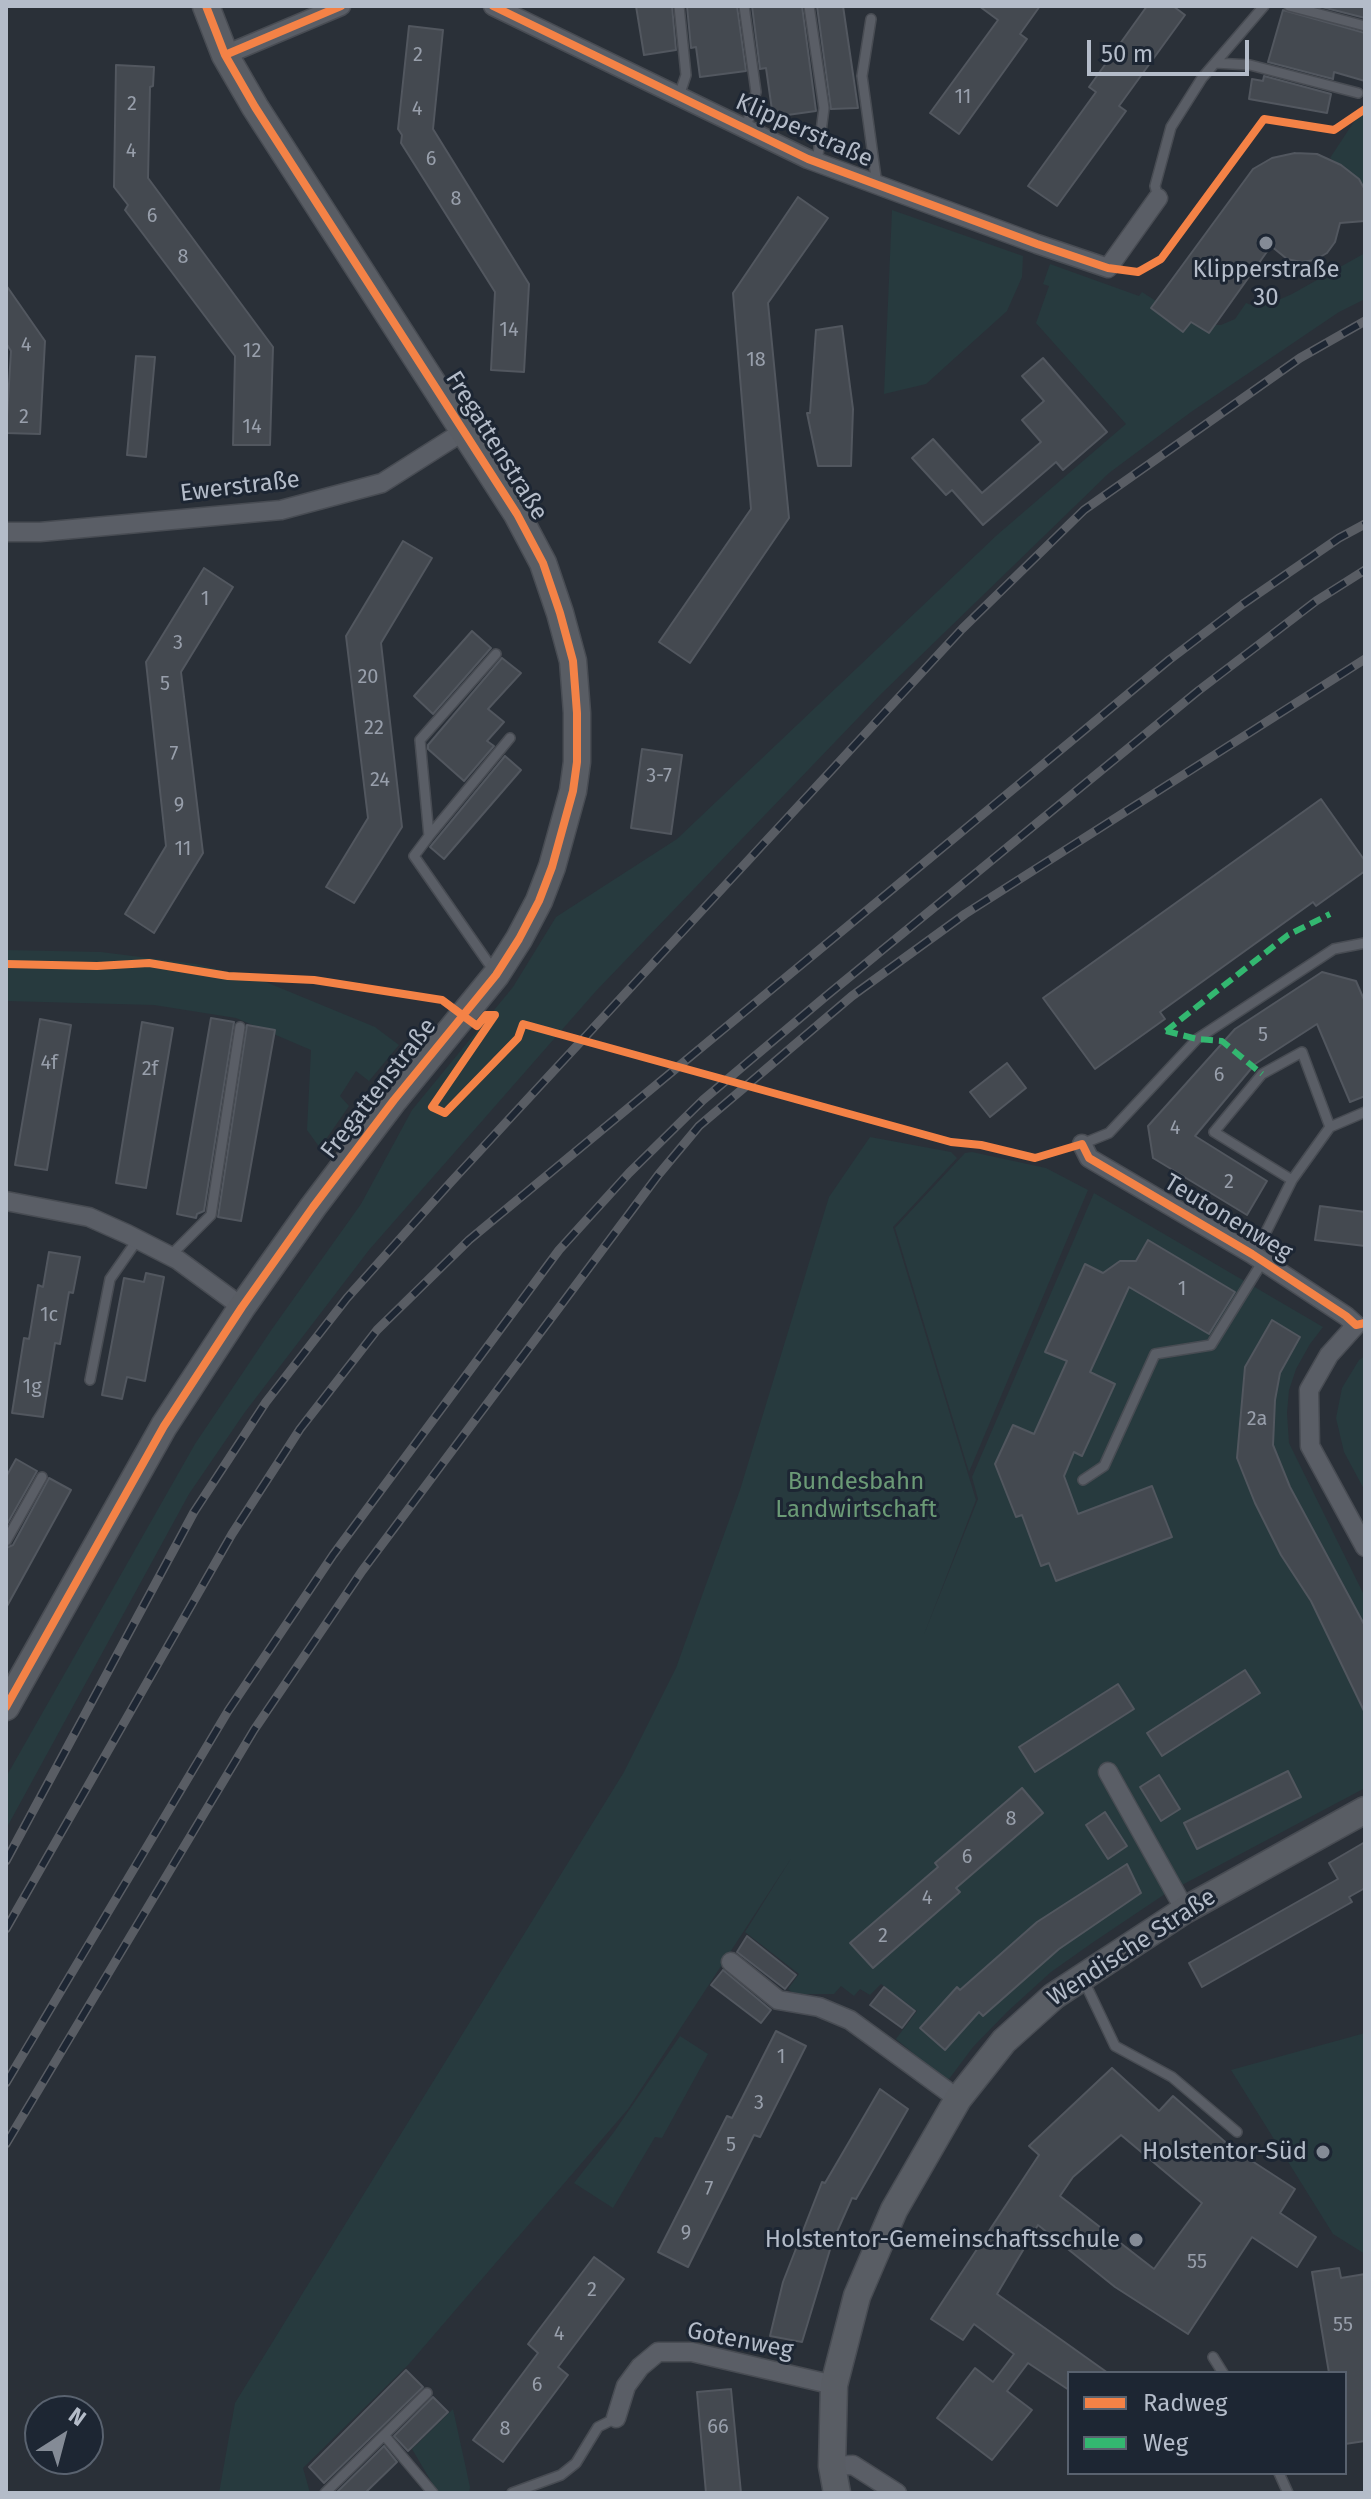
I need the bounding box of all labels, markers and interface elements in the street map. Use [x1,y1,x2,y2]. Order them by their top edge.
scale bar [1091,24,1253,74]
text: 50 m [1101,40,1153,68]
house number: 2 [413,43,423,67]
house number: 11 [954,85,972,109]
street label: Klipperstraße [731,88,877,174]
house number: 2 [127,92,137,116]
house number: 4 [412,97,422,121]
house number: 4 [126,139,136,163]
house number: 6 [426,147,436,171]
house number: 8 [450,187,462,211]
house number: 6 [147,204,157,228]
marker: Klipperstraße 30 [1257,234,1275,252]
house number: 8 [177,245,189,269]
place label: Klipperstraße 30 [1192,256,1340,312]
house number: 14 [499,318,519,342]
house number: 4 [21,333,31,357]
house number: 12 [243,339,261,363]
house number: 18 [746,348,766,372]
street label: Fregattenstraße [439,366,553,526]
house number: 2 [19,405,29,429]
house number: 14 [242,415,262,439]
street label: Ewerstraße [178,465,302,509]
house number: 1 [201,587,209,611]
house number: 3 [173,631,183,655]
house number: 20 [357,665,379,689]
house number: 5 [160,672,170,696]
house number: 22 [364,716,384,740]
house number: 7 [170,742,178,766]
house number: 3-7 [646,764,672,788]
house number: 24 [370,768,390,792]
house number: 9 [174,793,184,817]
house number: 11 [174,837,192,861]
street label: Fregattenstraße [315,1013,443,1165]
house number: 5 [1258,1023,1268,1047]
house number: 4f [40,1051,58,1075]
house number: 2f [142,1057,158,1081]
house number: 6 [1214,1063,1224,1087]
house number: 4 [1170,1116,1180,1140]
street label: Teutonenweg [1159,1168,1297,1268]
house number: 2 [1224,1170,1234,1194]
house number: 1 [1178,1277,1186,1301]
house number: 1c [40,1303,58,1327]
house number: 1g [22,1375,42,1399]
house number: 2a [1247,1407,1267,1431]
park label: Bundesbahn Landwirtschaft [775,1468,937,1524]
house number: 8 [1005,1807,1017,1831]
house number: 6 [962,1845,972,1869]
street label: Wendische Straße [1043,1883,1221,2013]
house number: 4 [922,1886,932,1910]
house number: 2 [878,1924,888,1948]
house number: 1 [777,2045,785,2069]
house number: 3 [754,2091,764,2115]
house number: 5 [726,2133,736,2157]
place label: Holstentor-Süd [1142,2138,1307,2166]
marker: Holstentor-Süd [1314,2143,1332,2161]
house number: 7 [705,2177,713,2201]
house number: 9 [681,2221,691,2245]
place label: Holstentor-Gemeinschaftsschule [765,2226,1120,2254]
marker: Holstentor-Gemeinschaftsschule [1127,2231,1145,2249]
house number: 55 [1187,2250,1207,2274]
house number: 2 [587,2278,597,2302]
house number: 55 [1333,2313,1353,2337]
street label: Gotenweg [685,2317,795,2365]
house number: 4 [554,2322,564,2346]
legend [1067,2371,1347,2475]
house number: 6 [532,2373,542,2397]
text: Radweg [1143,2389,1227,2417]
north arrow [24,2395,104,2475]
text: N [63,2402,91,2432]
house number: 66 [707,2415,729,2439]
house number: 8 [499,2417,511,2441]
text: Weg [1143,2429,1188,2457]

